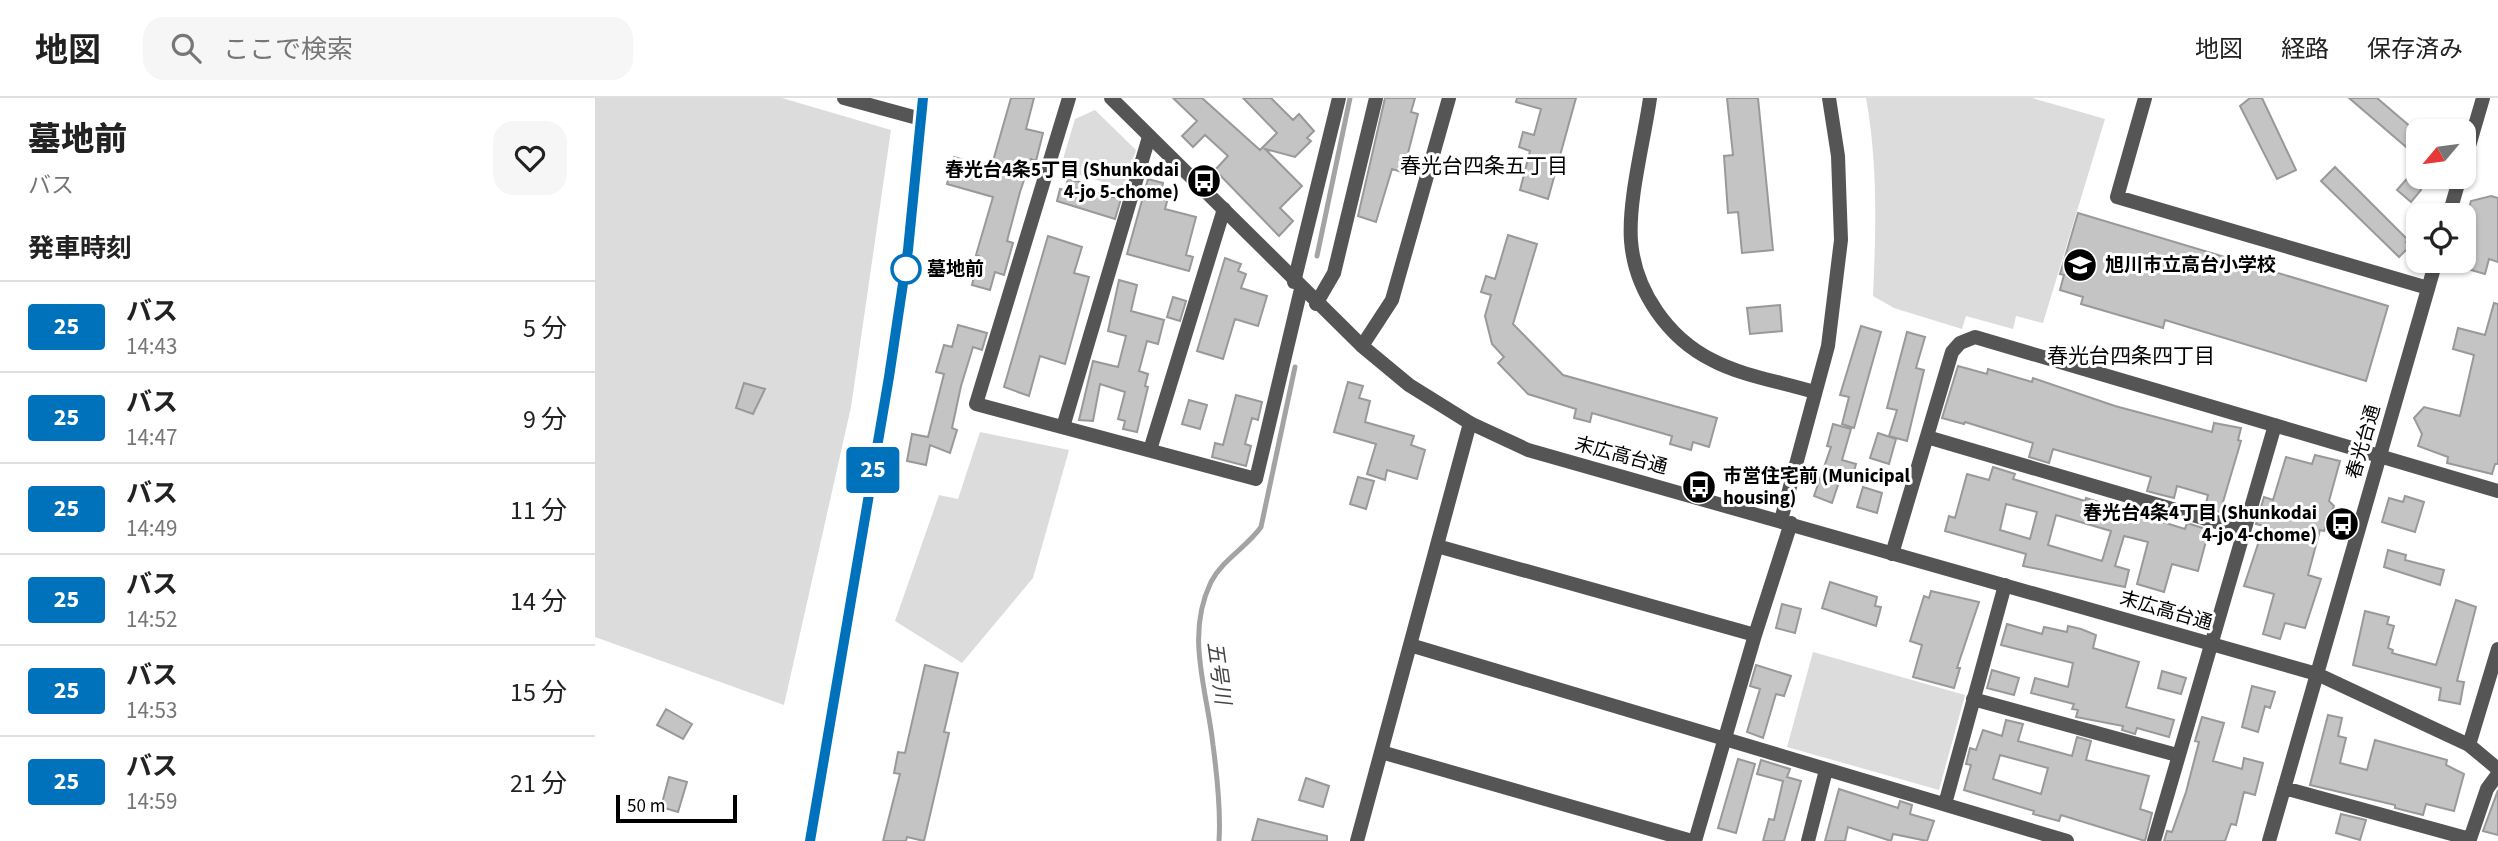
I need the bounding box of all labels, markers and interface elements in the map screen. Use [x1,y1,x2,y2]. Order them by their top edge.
search box [143,17,633,80]
text: 地図 [35,27,101,74]
icon: search [167,29,205,67]
text: ここで検索 [223,31,353,68]
text: 地図 [2195,32,2243,67]
text: 経路 [2281,32,2329,67]
text: 保存済み [2367,32,2463,67]
text: 墓地前 [28,116,127,163]
north arrow [2406,119,2476,189]
map controls [2406,119,2476,273]
button: heart [493,121,567,195]
district label: 春光台四条五丁目 [1400,151,1568,181]
place label: 春光台4条5丁目 (Shunkodai 4-jo 5-chome) [945,157,1179,206]
bus stop icon: 春光台4条5丁目 (Shunkodai 4-jo 5-chome) [1185,162,1223,200]
text: バス [28,169,74,202]
button: locate [2406,203,2476,273]
text: 発車時刻 [28,230,132,267]
school or university icon: 旭川市立高台小学校 [2061,246,2099,284]
place label: 旭川市立高台小学校 [2105,252,2276,279]
marker: 墓地前 [891,254,921,284]
place label: 墓地前 [927,256,984,283]
text: バス [126,293,178,330]
text: 25 [54,309,79,344]
text: 5 分 [523,310,567,347]
text: 14:43 [126,330,177,363]
district label: 春光台四条四丁目 [2047,341,2215,371]
text: バス [126,384,178,421]
text: 25 [54,400,79,435]
text: 9 分 [523,401,567,438]
street label: 春光台通 [2341,402,2387,482]
text: 14:47 [126,421,177,454]
street label: 末広高台通 [1572,431,1670,481]
line badge: 25 [841,447,905,493]
text: 25 [860,452,886,487]
place label: 市営住宅前 (Municipal housing) [1723,463,1911,512]
bus stop icon: 市営住宅前 (Municipal housing) [1680,468,1718,506]
text: バス [126,475,178,512]
text: 25 [54,491,79,526]
text: 11 分 [510,492,567,529]
place label: 春光台4条4丁目 (Shunkodai 4-jo 4-chome) [2083,500,2317,549]
bus stop icon: 春光台4条4丁目 (Shunkodai 4-jo 4-chome) [2323,505,2361,543]
text: 14:49 [126,512,177,545]
text: バス [126,566,178,603]
text: 25 [54,582,79,617]
text: 14 分 [510,583,567,620]
street label: 末広高台通 [2117,585,2215,637]
text: 14:52 [126,603,177,636]
water label: 五号川 [1200,640,1239,708]
text: バス [126,657,178,694]
text: 25 [54,673,79,708]
text: 15 分 [510,674,567,711]
text: 14:53 [126,694,177,727]
text: バス [126,748,178,785]
text: 25 [54,764,79,799]
text: 21 分 [510,765,567,802]
text: 14:59 [126,785,177,818]
scale bar [616,792,737,824]
text: 50 m [627,793,665,820]

